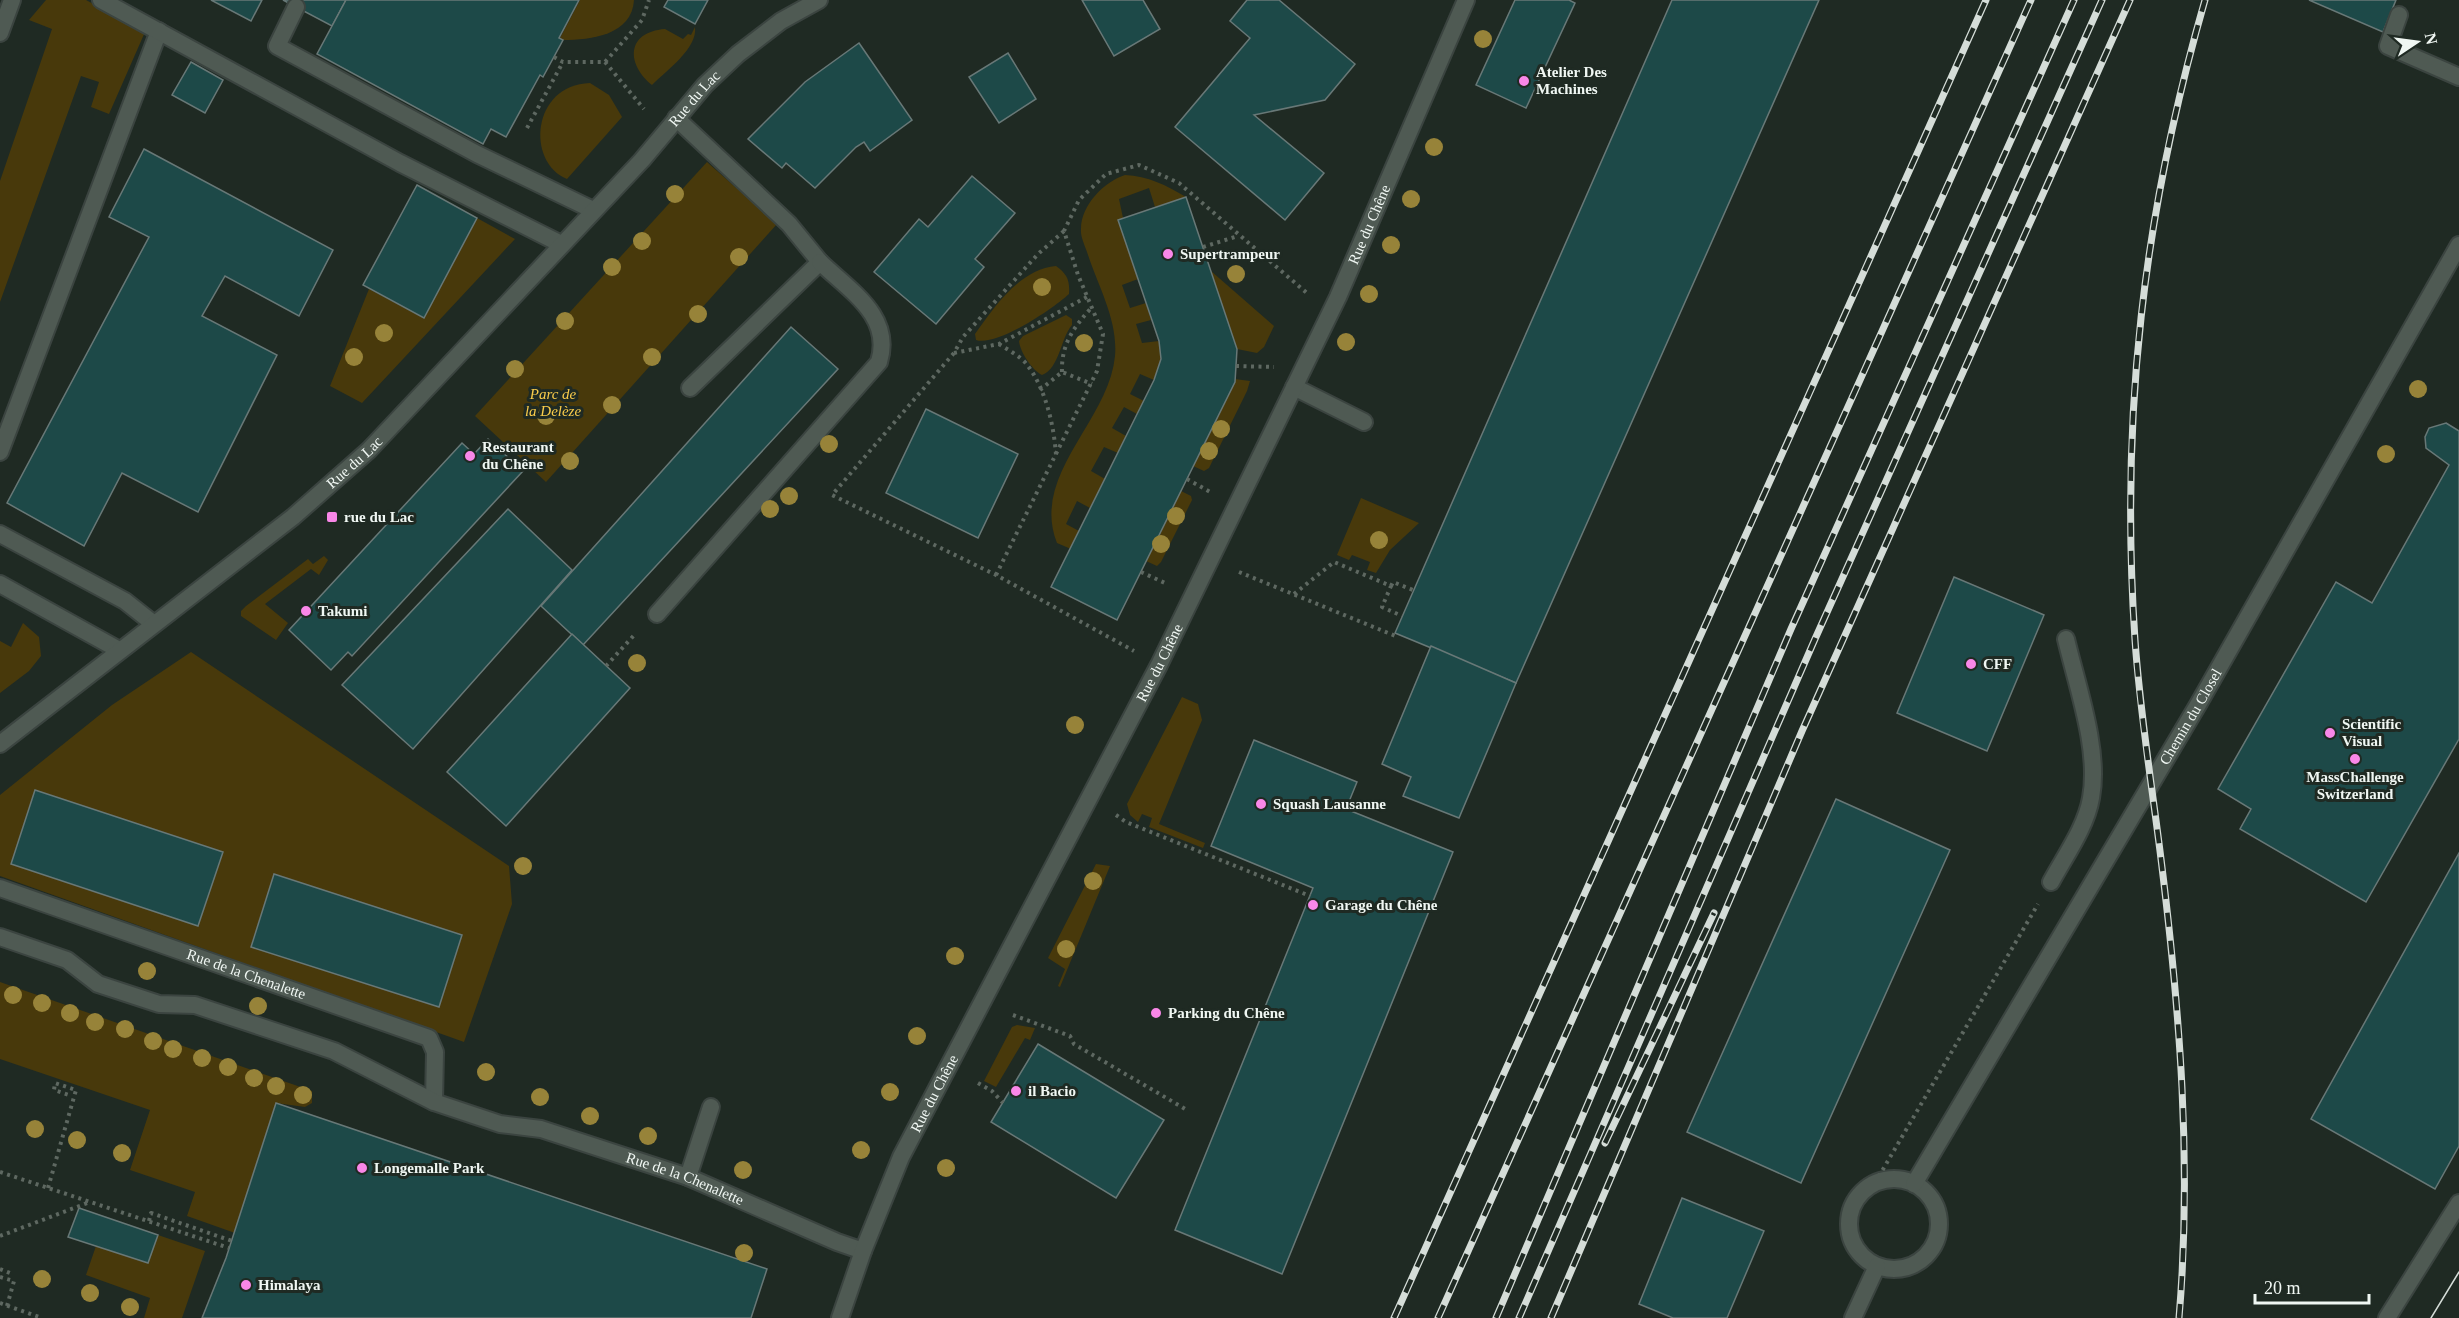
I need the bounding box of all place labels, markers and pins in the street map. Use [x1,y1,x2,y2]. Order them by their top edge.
place label: Atelier Des Machines [1536,64,1607,97]
marker: Atelier Des Machines [1517,74,1531,88]
place label: Supertrampeur [1180,246,1280,262]
marker: Supertrampeur [1161,247,1175,261]
place label: Restaurant du Chêne [482,439,554,472]
marker: Restaurant du Chêne [463,449,477,463]
place label: rue du Lac [344,509,414,525]
marker: rue du Lac [325,510,339,524]
place label: Takumi [318,603,367,619]
marker: Takumi [299,604,313,618]
place label: CFF [1983,656,2012,672]
marker: CFF [1964,657,1978,671]
place label: Scientific Visual [2342,716,2401,749]
marker: Scientific Visual [2323,726,2337,740]
marker: MassChallenge Switzerland [2348,752,2362,766]
place label: MassChallenge Switzerland [2306,769,2404,802]
place label: Squash Lausanne [1273,796,1386,812]
marker: Squash Lausanne [1254,797,1268,811]
place label: Garage du Chêne [1325,897,1438,913]
marker: Garage du Chêne [1306,898,1320,912]
place label: Parking du Chêne [1168,1005,1285,1021]
marker: Parking du Chêne [1149,1006,1163,1020]
place label: il Bacio [1028,1083,1076,1099]
marker: il Bacio [1009,1084,1023,1098]
place label: Longemalle Park [374,1160,485,1176]
marker: Longemalle Park [355,1161,369,1175]
place label: Himalaya [258,1277,321,1293]
marker: Himalaya [239,1278,253,1292]

